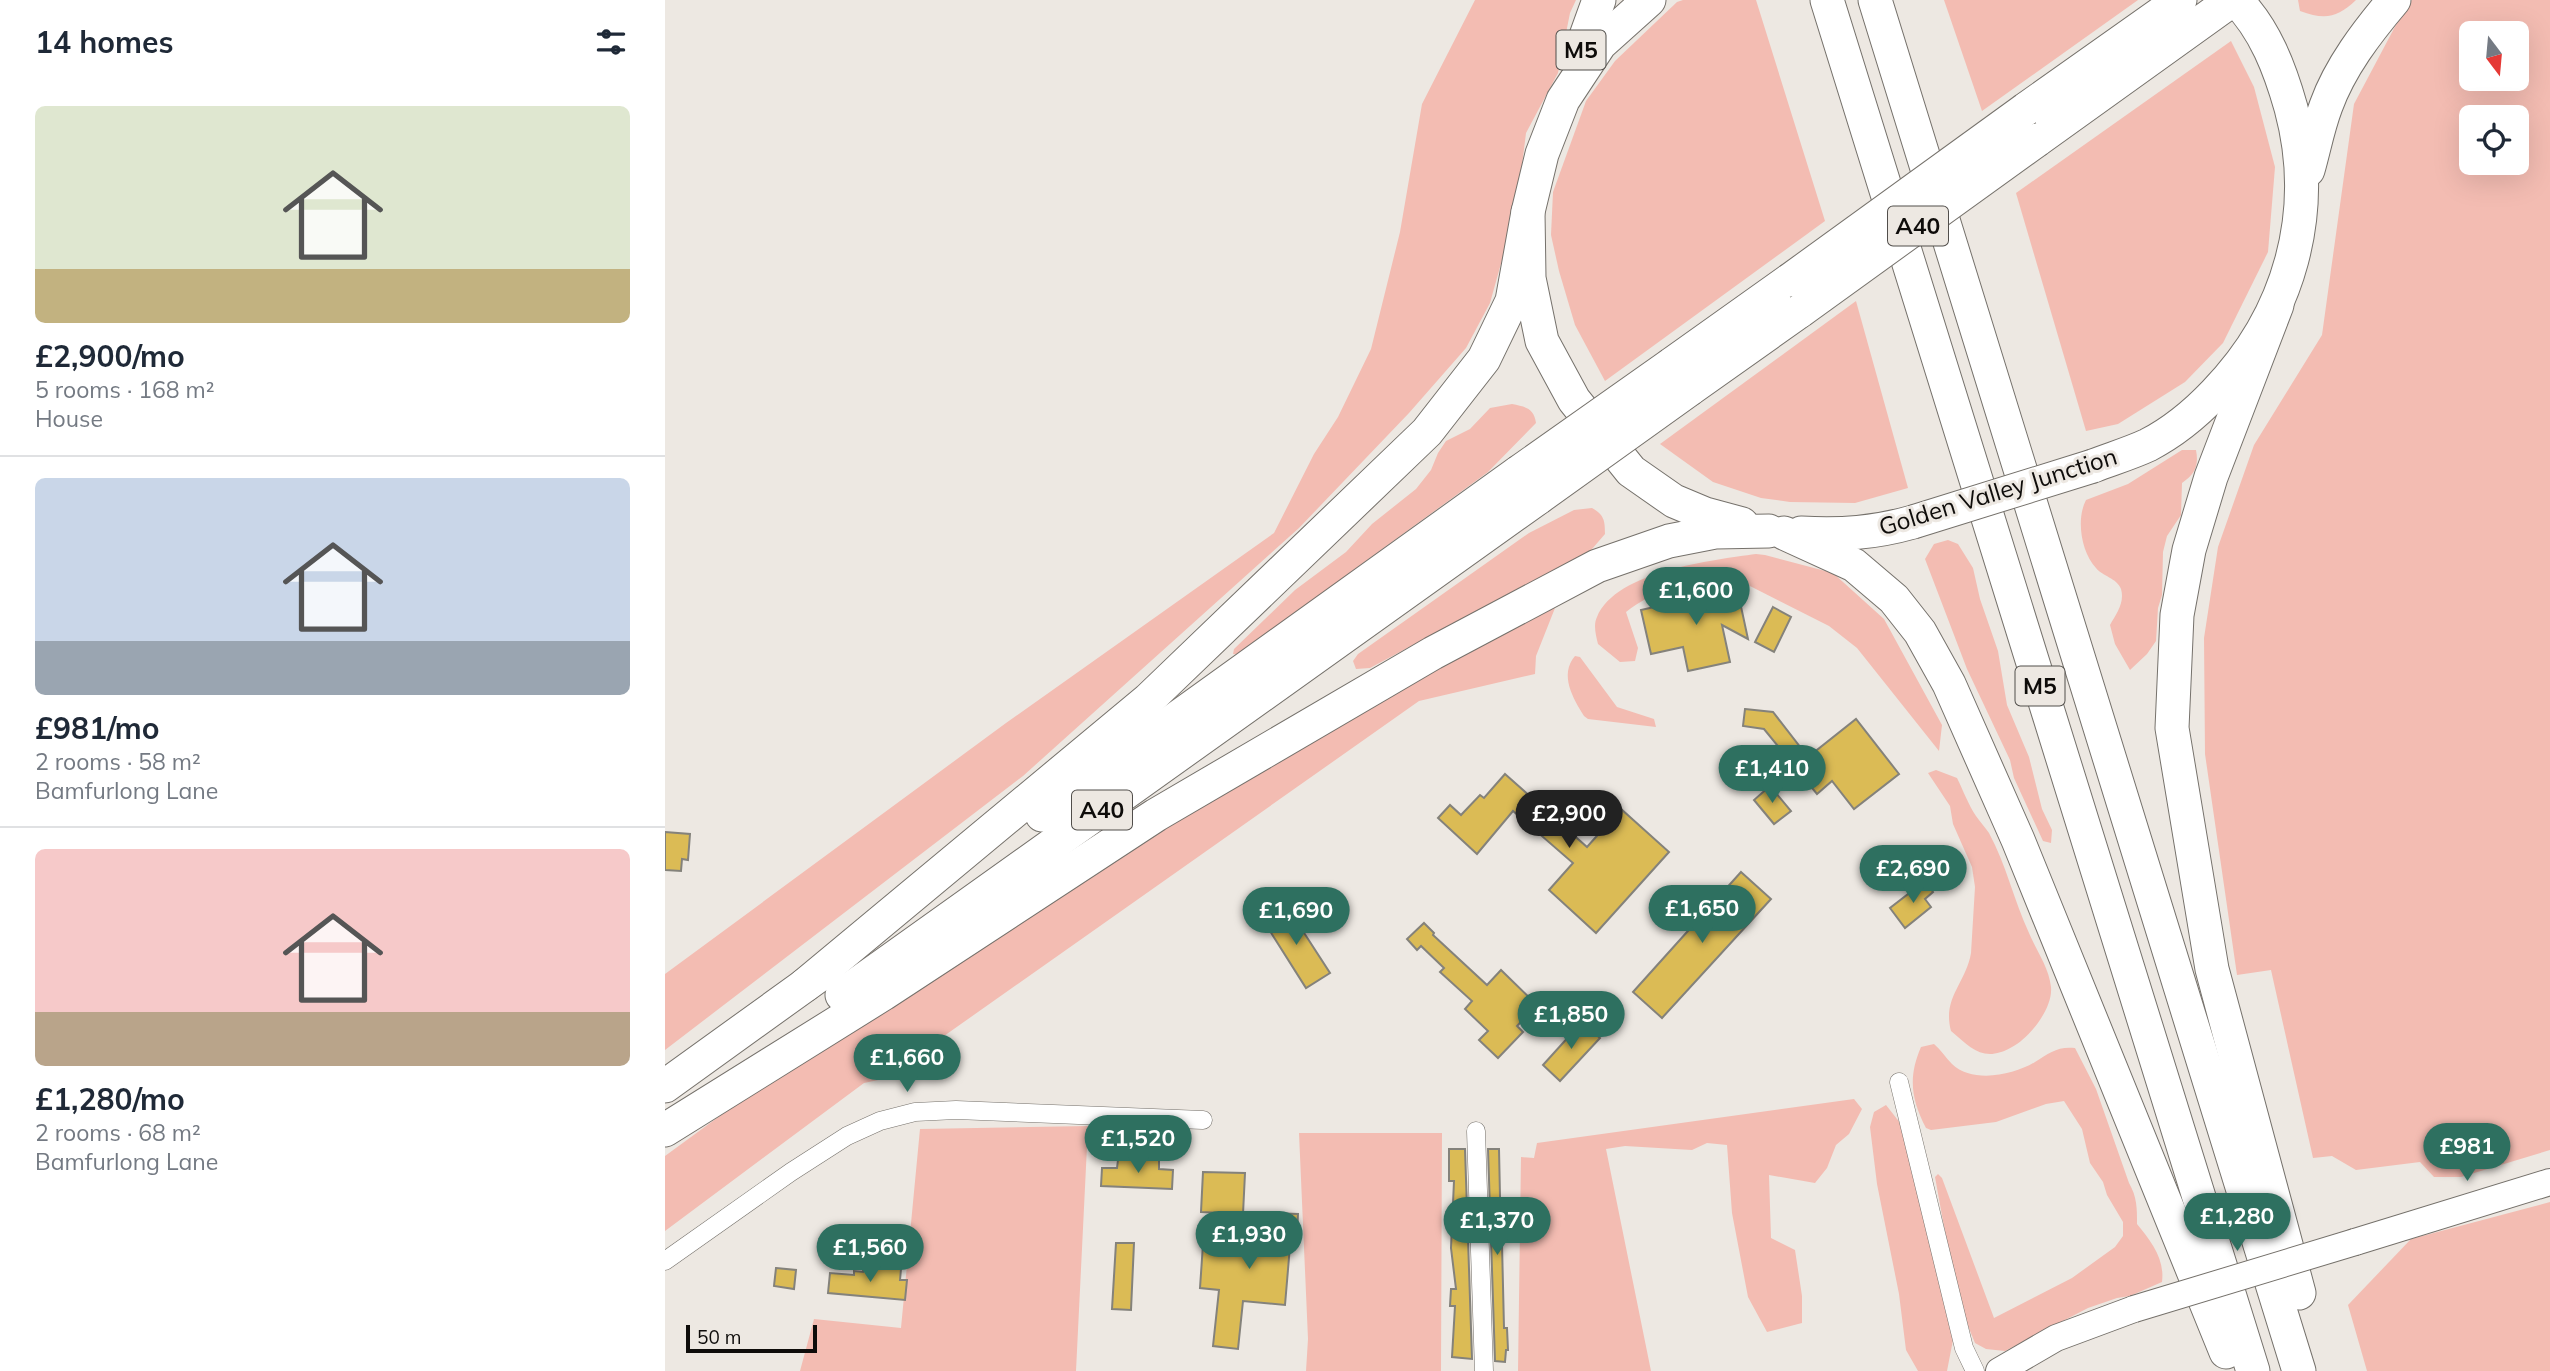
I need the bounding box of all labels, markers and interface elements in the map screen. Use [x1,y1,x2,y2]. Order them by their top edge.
north arrow [2459,21,2529,91]
map controls [2459,21,2529,175]
text: 14 homes [35,23,174,61]
icon: filters [592,23,630,61]
road number: M5 [1557,31,1605,70]
button: locate [2459,105,2529,175]
icon: home [270,152,396,278]
road number: A40 [1888,206,1948,246]
text: £2,900/mo [35,337,185,375]
text: 5 rooms · 168 m² [35,375,215,404]
text: House [35,404,103,433]
street label: Golden Valley Junction [1875,441,2120,542]
icon: home [270,524,396,650]
pin: £1,600 [1639,568,1753,627]
text: £1,600 [1659,575,1733,604]
road number: M5 [2015,666,2065,706]
text: £981/mo [35,709,159,747]
pin: £1,410 [1715,746,1829,805]
text: 2 rooms · 58 m² [35,747,201,776]
text: £1,410 [1735,753,1809,782]
text: Bamfurlong Lane [35,776,218,805]
road number: A40 [1072,790,1132,830]
pin: £2,900 [1512,790,1626,850]
text: £2,900 [1532,798,1606,827]
pin: £2,690 [1856,846,1970,905]
text: £2,690 [1876,853,1950,882]
pin: £1,650 [1645,886,1759,945]
pin: £1,690 [1239,888,1353,947]
text: £1,650 [1665,893,1739,922]
icon: home [270,895,396,1021]
text: £1,690 [1259,895,1333,924]
pin: £1,850 [1514,992,1628,1051]
text: £1,850 [1534,999,1608,1028]
pin: £1,660 [850,1034,964,1094]
text: £1,660 [870,1042,944,1071]
text: £1,280/mo [35,1080,185,1118]
pin: £1,520 [1081,1116,1195,1175]
text: 2 rooms · 68 m² [35,1118,201,1147]
text: £1,520 [1101,1123,1175,1152]
pin: £981 [2426,1124,2508,1183]
text: £981 [2439,1131,2495,1160]
text: Bamfurlong Lane [35,1147,218,1176]
pin: £1,280 [2180,1194,2294,1253]
pin: £1,370 [1440,1198,1554,1257]
text: £1,280 [2200,1201,2274,1230]
text: £1,370 [1460,1205,1534,1234]
pin: £1,930 [1192,1212,1306,1271]
text: £1,930 [1212,1219,1286,1248]
pin: £1,560 [813,1224,927,1284]
text: £1,560 [833,1232,907,1261]
scale bar [686,1322,817,1354]
text: 50 m [697,1325,741,1349]

